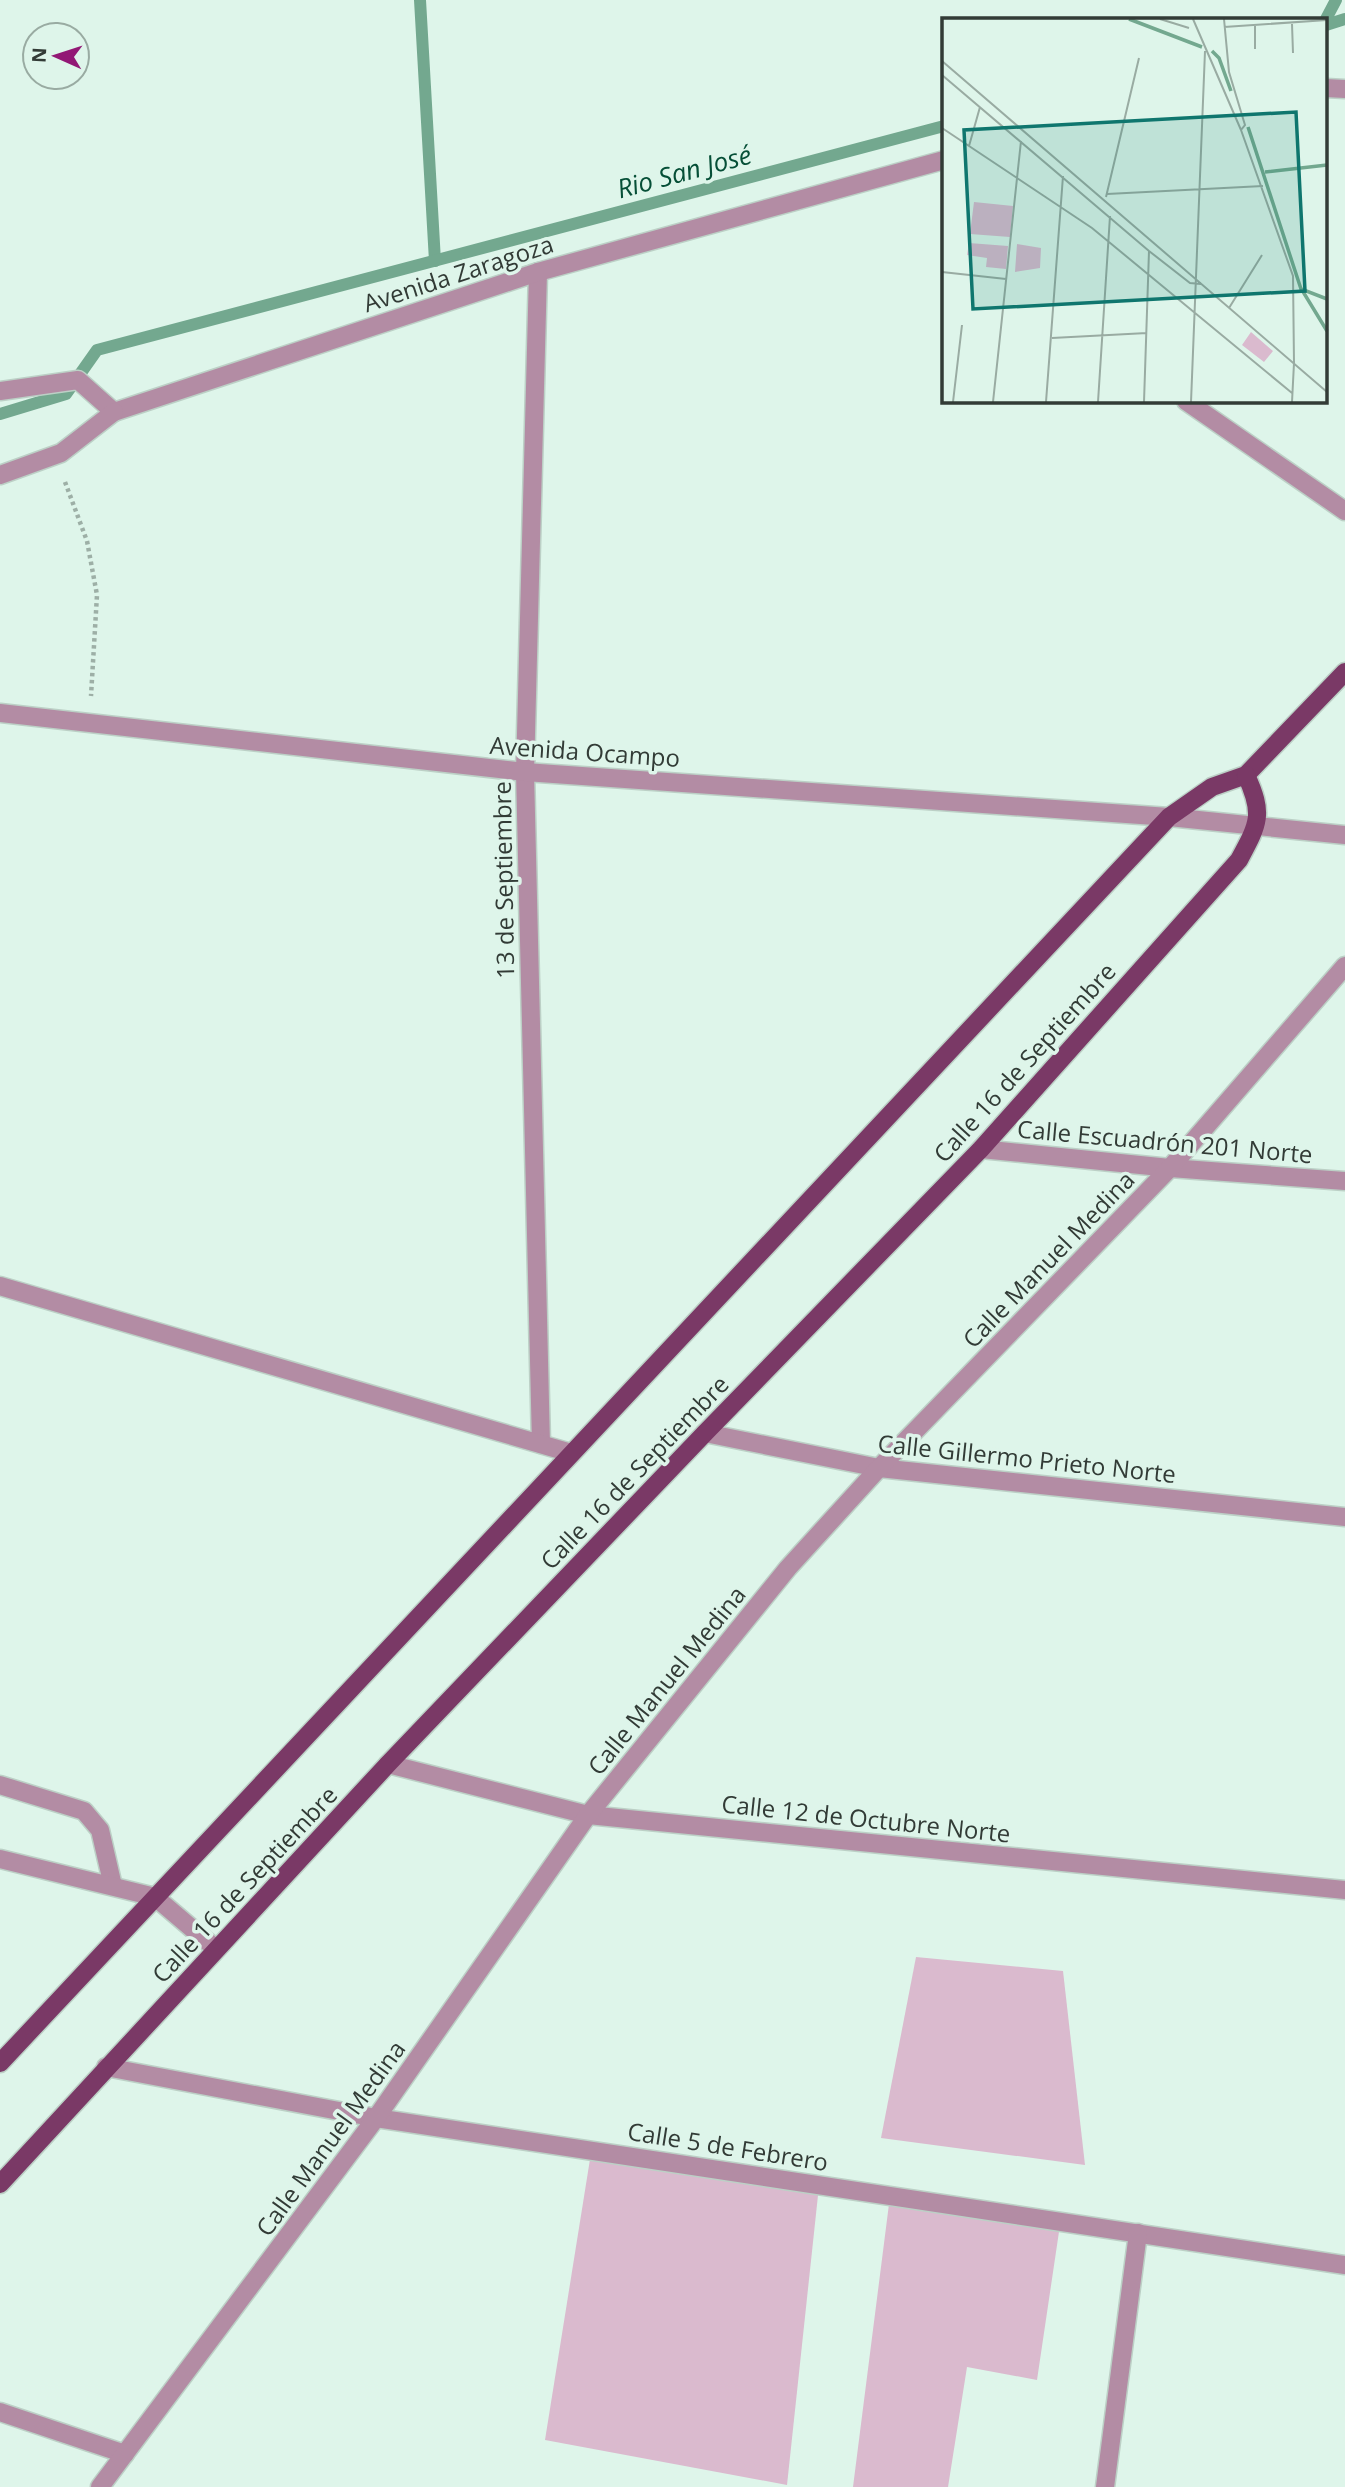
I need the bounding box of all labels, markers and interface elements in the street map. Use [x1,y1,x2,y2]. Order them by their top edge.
inset map [942,18,1328,402]
north arrow [21,21,91,91]
text: N [26,47,52,64]
water label: Rio San José [613,136,755,206]
street label: Avenida Zaragoza [359,227,557,319]
street label: Avenida Ocampo [489,728,681,774]
street label: 13 de Septiembre [485,781,521,979]
street label: Calle 16 de Septiembre [925,955,1123,1169]
street label: Calle Escuadrón 201 Norte [1016,1112,1314,1170]
street label: Calle Manuel Medina [955,1163,1141,1355]
street label: Calle 16 de Septiembre [533,1368,735,1576]
street label: Calle Gillermo Prieto Norte [876,1426,1178,1490]
street label: Calle Manuel Medina [579,1579,753,1781]
street label: Calle 16 de Septiembre [144,1778,344,1990]
street label: Calle 12 de Octubre Norte [720,1786,1012,1850]
street label: Calle Manuel Medina [248,2034,412,2242]
street label: Calle 5 de Febrero [625,2114,831,2178]

